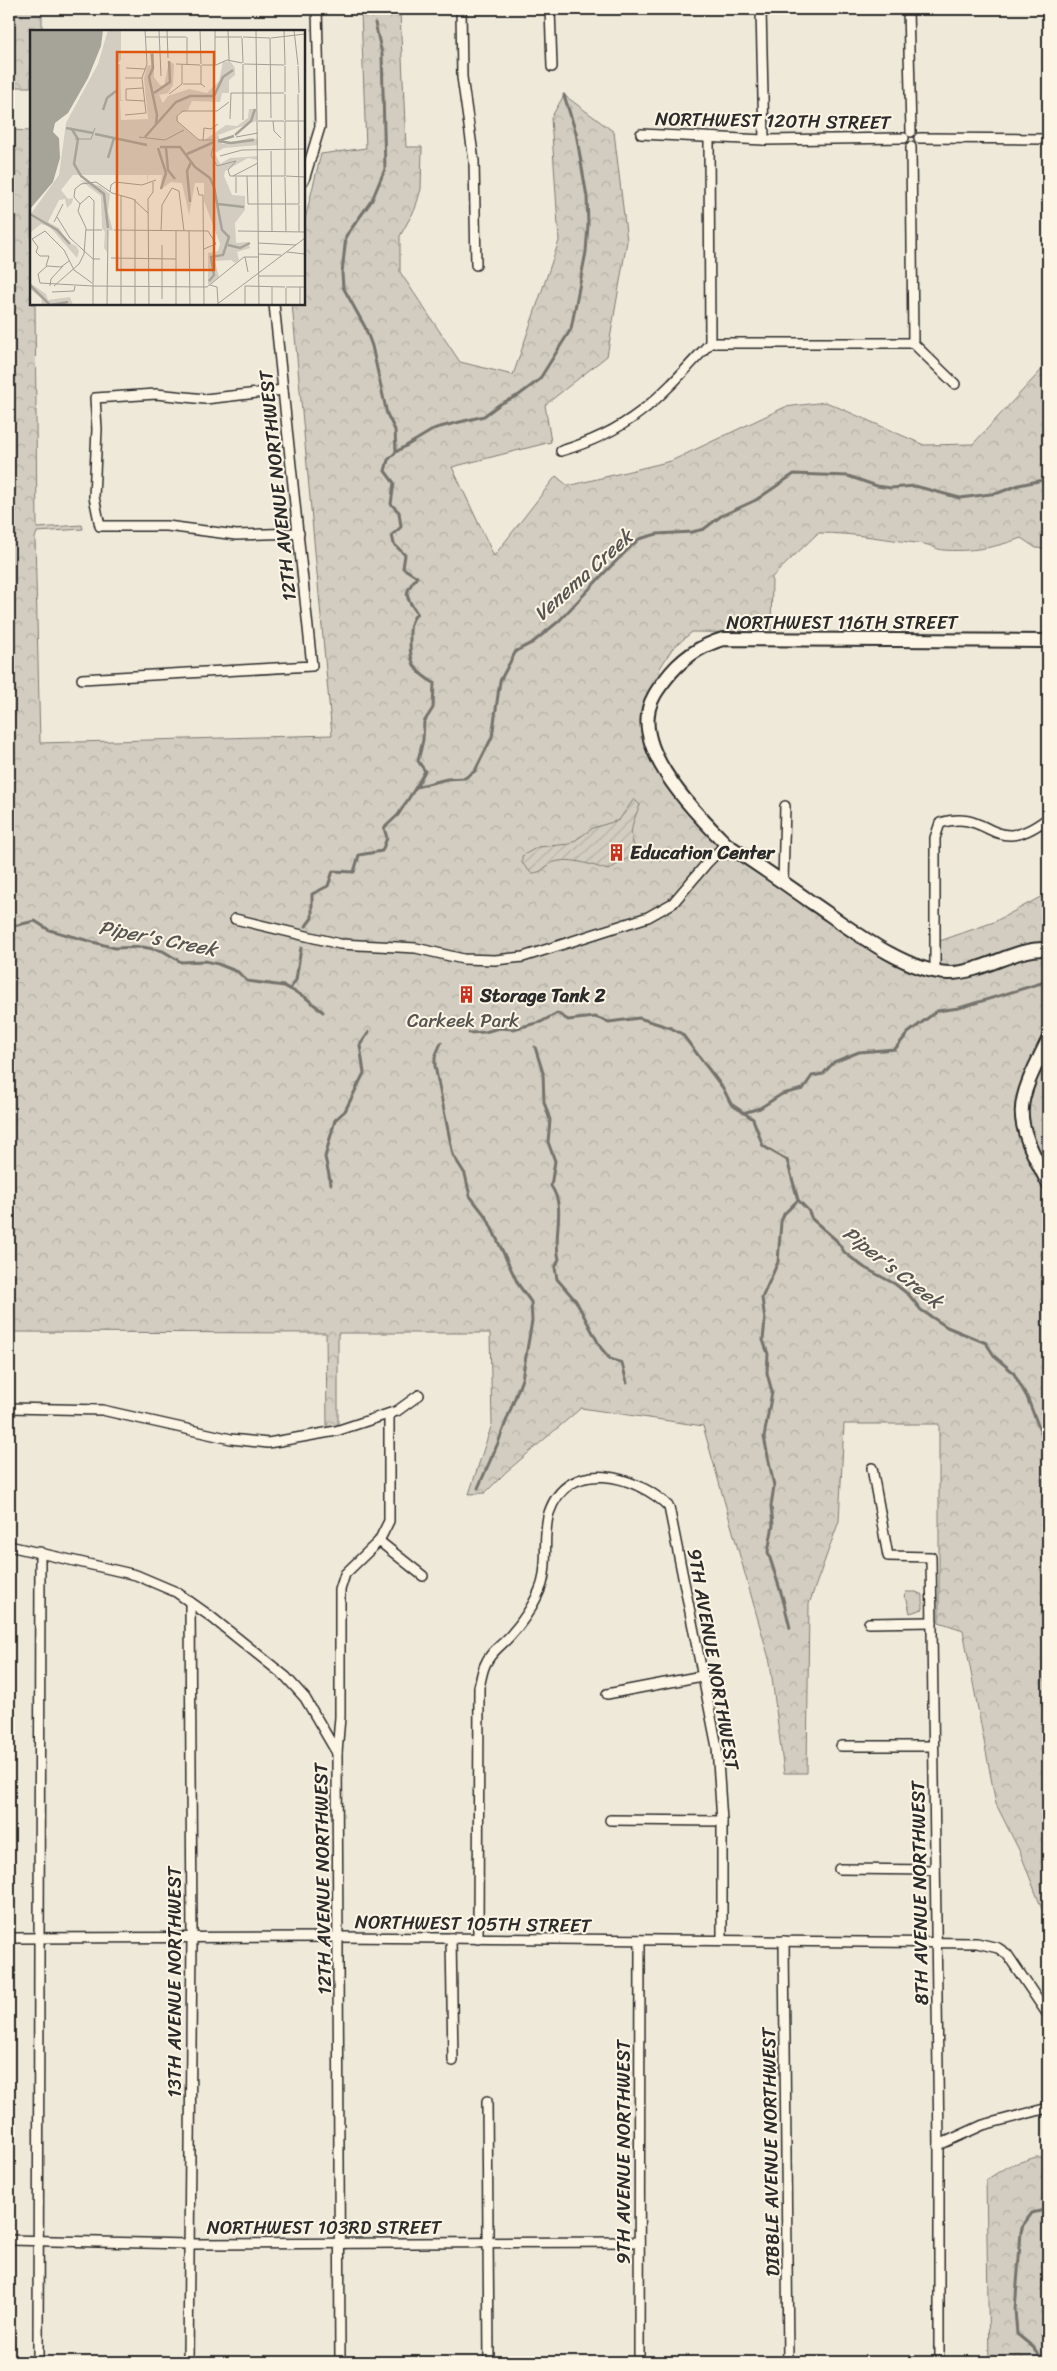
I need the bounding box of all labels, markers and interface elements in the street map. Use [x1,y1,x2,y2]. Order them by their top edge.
inset map [30,30,305,305]
street label: NORTHWEST 120TH STREET [655,102,892,139]
street label: 12TH AVENUE NORTHWEST [249,368,306,603]
water label: Venema Creek [526,519,643,630]
street label: NORTHWEST 116TH STREET [726,606,959,639]
place label: Education Center [630,836,776,869]
building icon: Education Center [606,842,626,862]
water label: Piper's Creek [96,910,222,968]
place label: Storage Tank 2 [479,979,606,1012]
building icon: Storage Tank 2 [456,985,476,1005]
park label: Carkeek Park [407,1004,519,1037]
water label: Piper's Creek [835,1217,952,1319]
street label: 9TH AVENUE NORTHWEST [678,1546,749,1773]
street label: 12TH AVENUE NORTHWEST [304,1762,341,1995]
street label: 8TH AVENUE NORTHWEST [901,1780,938,2005]
street label: 13TH AVENUE NORTHWEST [158,1865,191,2098]
street label: NORTHWEST 105TH STREET [355,1905,593,1942]
street label: DIBBLE AVENUE NORTHWEST [752,2026,789,2277]
street label: 9TH AVENUE NORTHWEST [607,2039,640,2264]
street label: NORTHWEST 103RD STREET [207,2211,443,2244]

